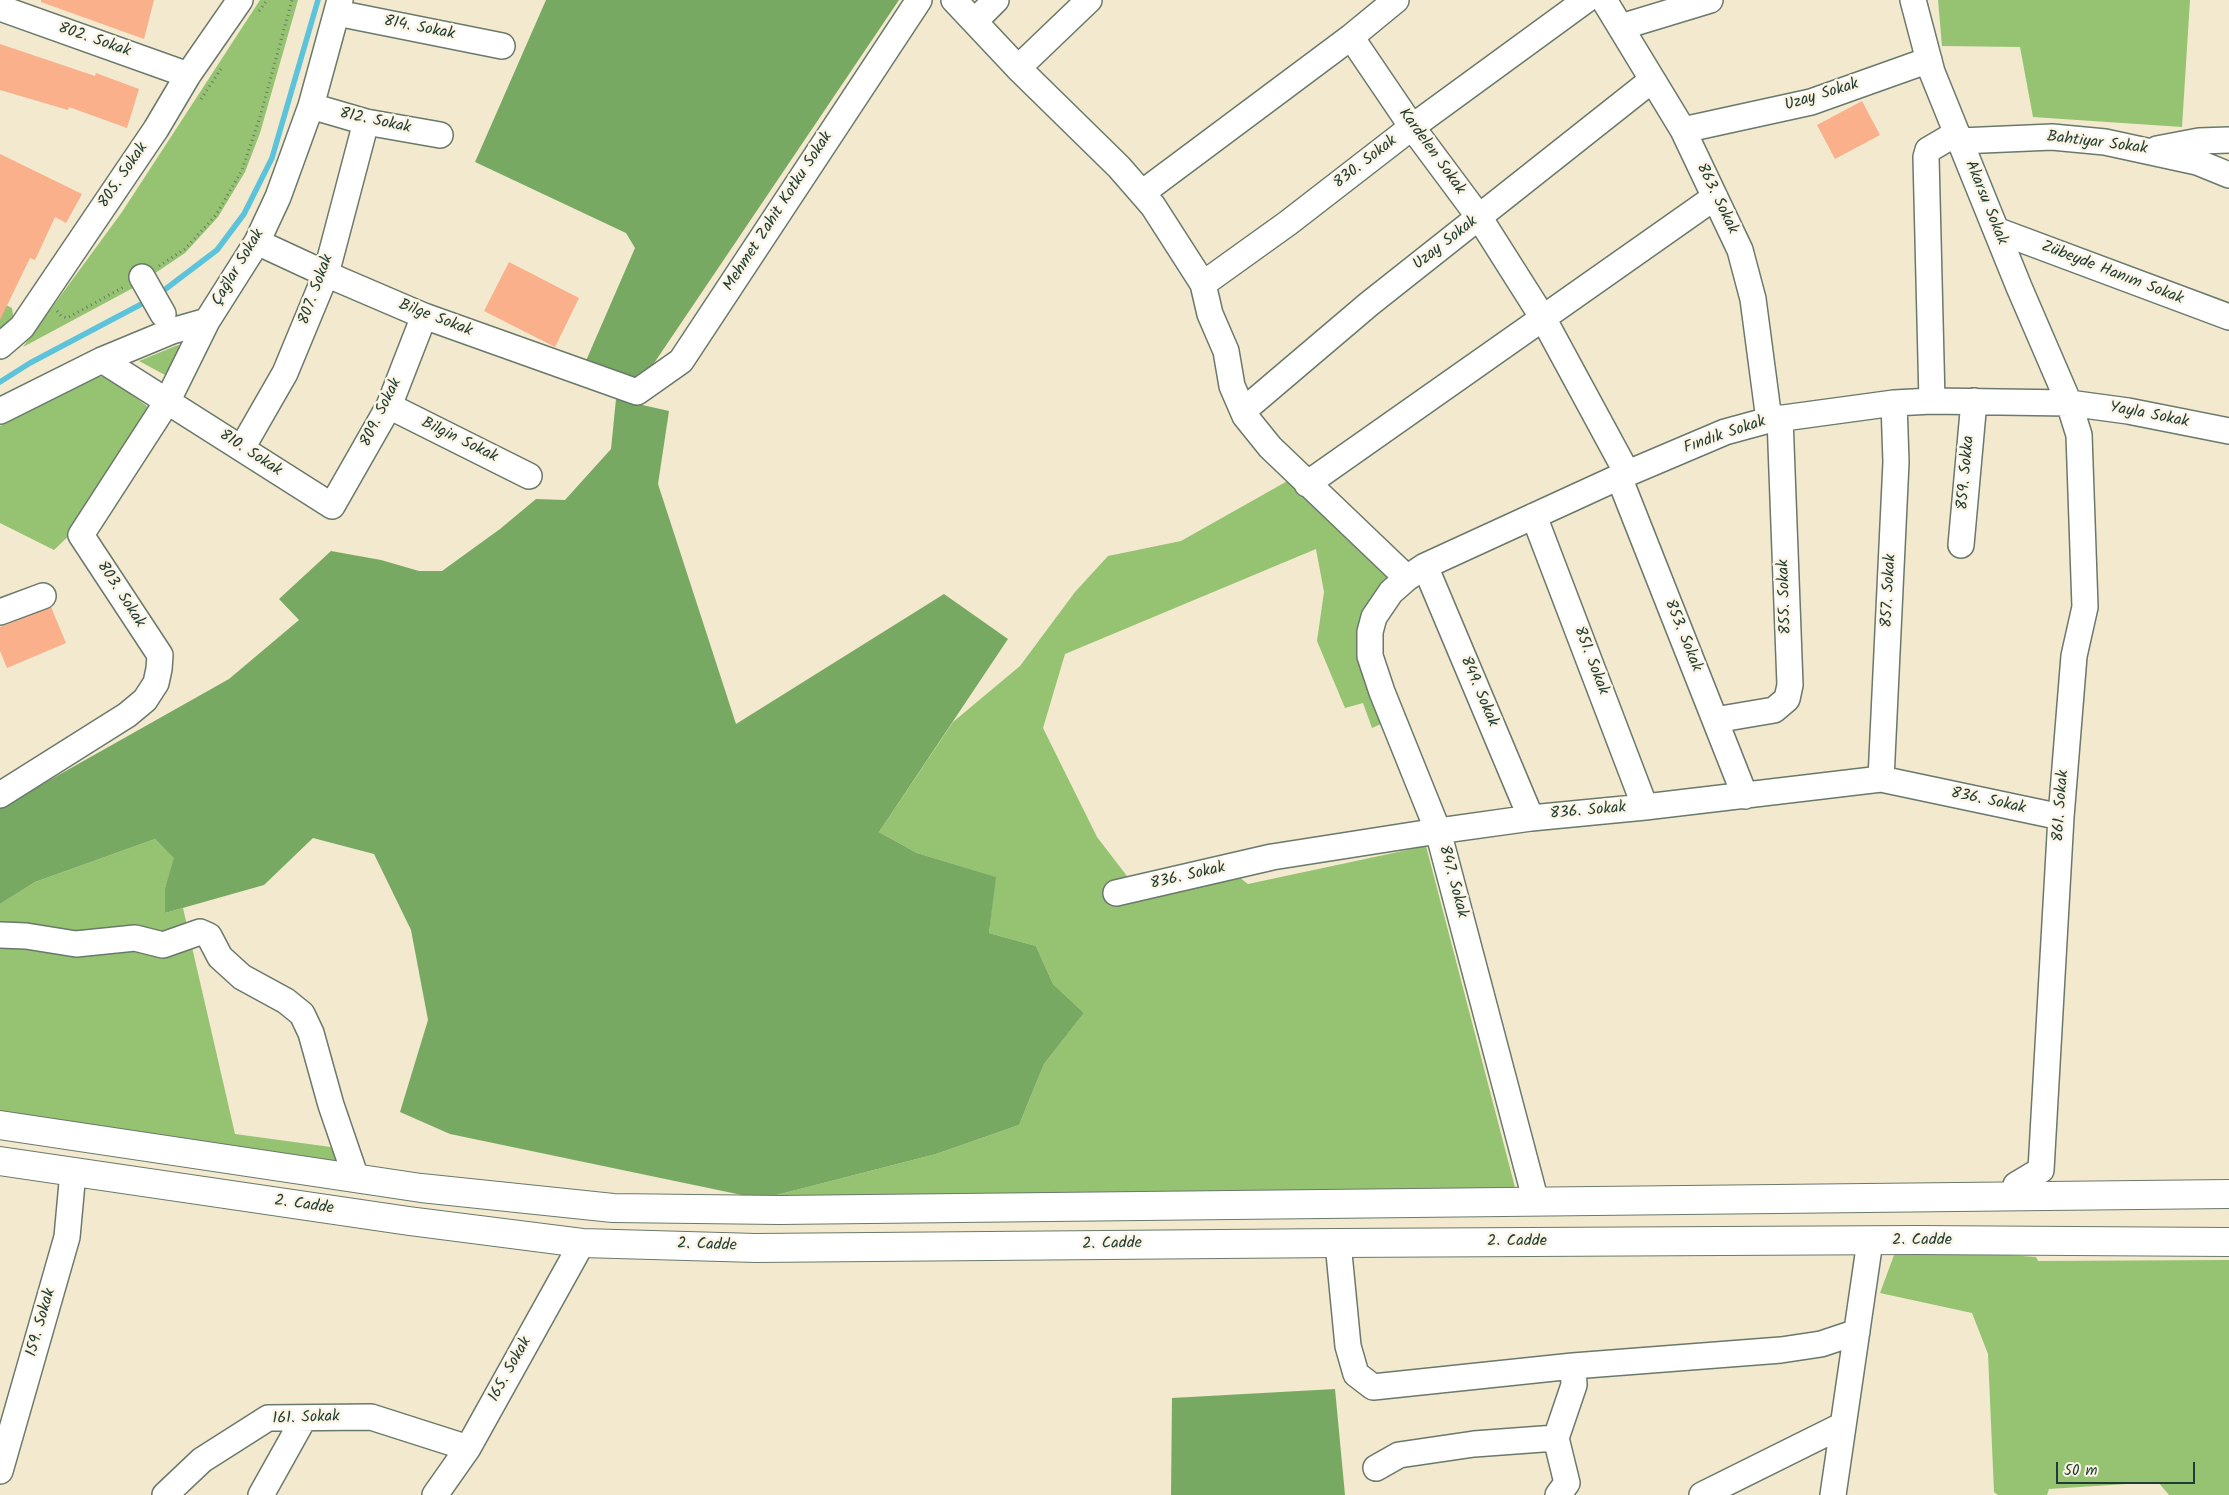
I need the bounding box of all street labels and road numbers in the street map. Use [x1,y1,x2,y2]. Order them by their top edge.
street label: 814. Sokak [382,13,456,45]
street label: 802. Sokak [55,20,133,62]
street label: Uzay Sokak [1783,76,1861,116]
street label: 812. Sokak [338,105,412,139]
street label: Kardelen Sokak [1393,105,1469,199]
street label: Bahtiyar Sokak [2046,128,2148,160]
street label: Mehmet Zahit Kotku Sokak [720,129,838,295]
street label: 830. Sokak [1330,132,1402,194]
street label: 805. Sokak [95,140,153,212]
street label: Akarsu Sokak [1959,158,2011,248]
street label: 863. Sokak [1691,161,1741,237]
street label: Uzay Sokak [1410,213,1482,275]
street label: Çağlar Sokak [209,226,269,310]
street label: Zübeyde Hanım Sokak [2038,238,2186,310]
street label: 807. Sokak [295,252,339,328]
street label: Bilge Sokak [395,296,475,342]
street label: 809. Sokak [357,376,407,450]
street label: Yayla Sokak [2108,399,2190,433]
street label: Fındık Sokak [1682,413,1768,459]
street label: Bilgin Sokak [418,414,500,468]
street label: 810. Sokak [215,427,285,481]
street label: 859. Sokka [1954,435,1980,511]
street label: 857. Sokak [1878,554,1902,628]
street label: 803. Sokak [91,558,149,632]
street label: 855. Sokak [1775,559,1797,635]
street label: 853. Sokak [1659,597,1705,675]
street label: 851. Sokak [1568,624,1612,698]
street label: 849. Sokak [1455,654,1501,730]
street label: 861. Sokak [2050,769,2074,843]
street label: 836. Sokak [1949,785,2027,819]
street label: 836. Sokak [1549,799,1627,825]
street label: 847. Sokak [1433,844,1471,920]
street label: 836. Sokak [1149,859,1227,895]
street label: 2. Cadde [273,1192,335,1220]
street label: 2. Cadde [1892,1231,1952,1251]
street label: 2. Cadde [1487,1232,1547,1252]
street label: 2. Cadde [677,1235,737,1257]
street label: 2. Cadde [1082,1235,1142,1255]
street label: 159. Sokak [23,1287,61,1359]
street label: 165. Sokak [485,1334,537,1406]
street label: 161. Sokak [272,1408,340,1430]

